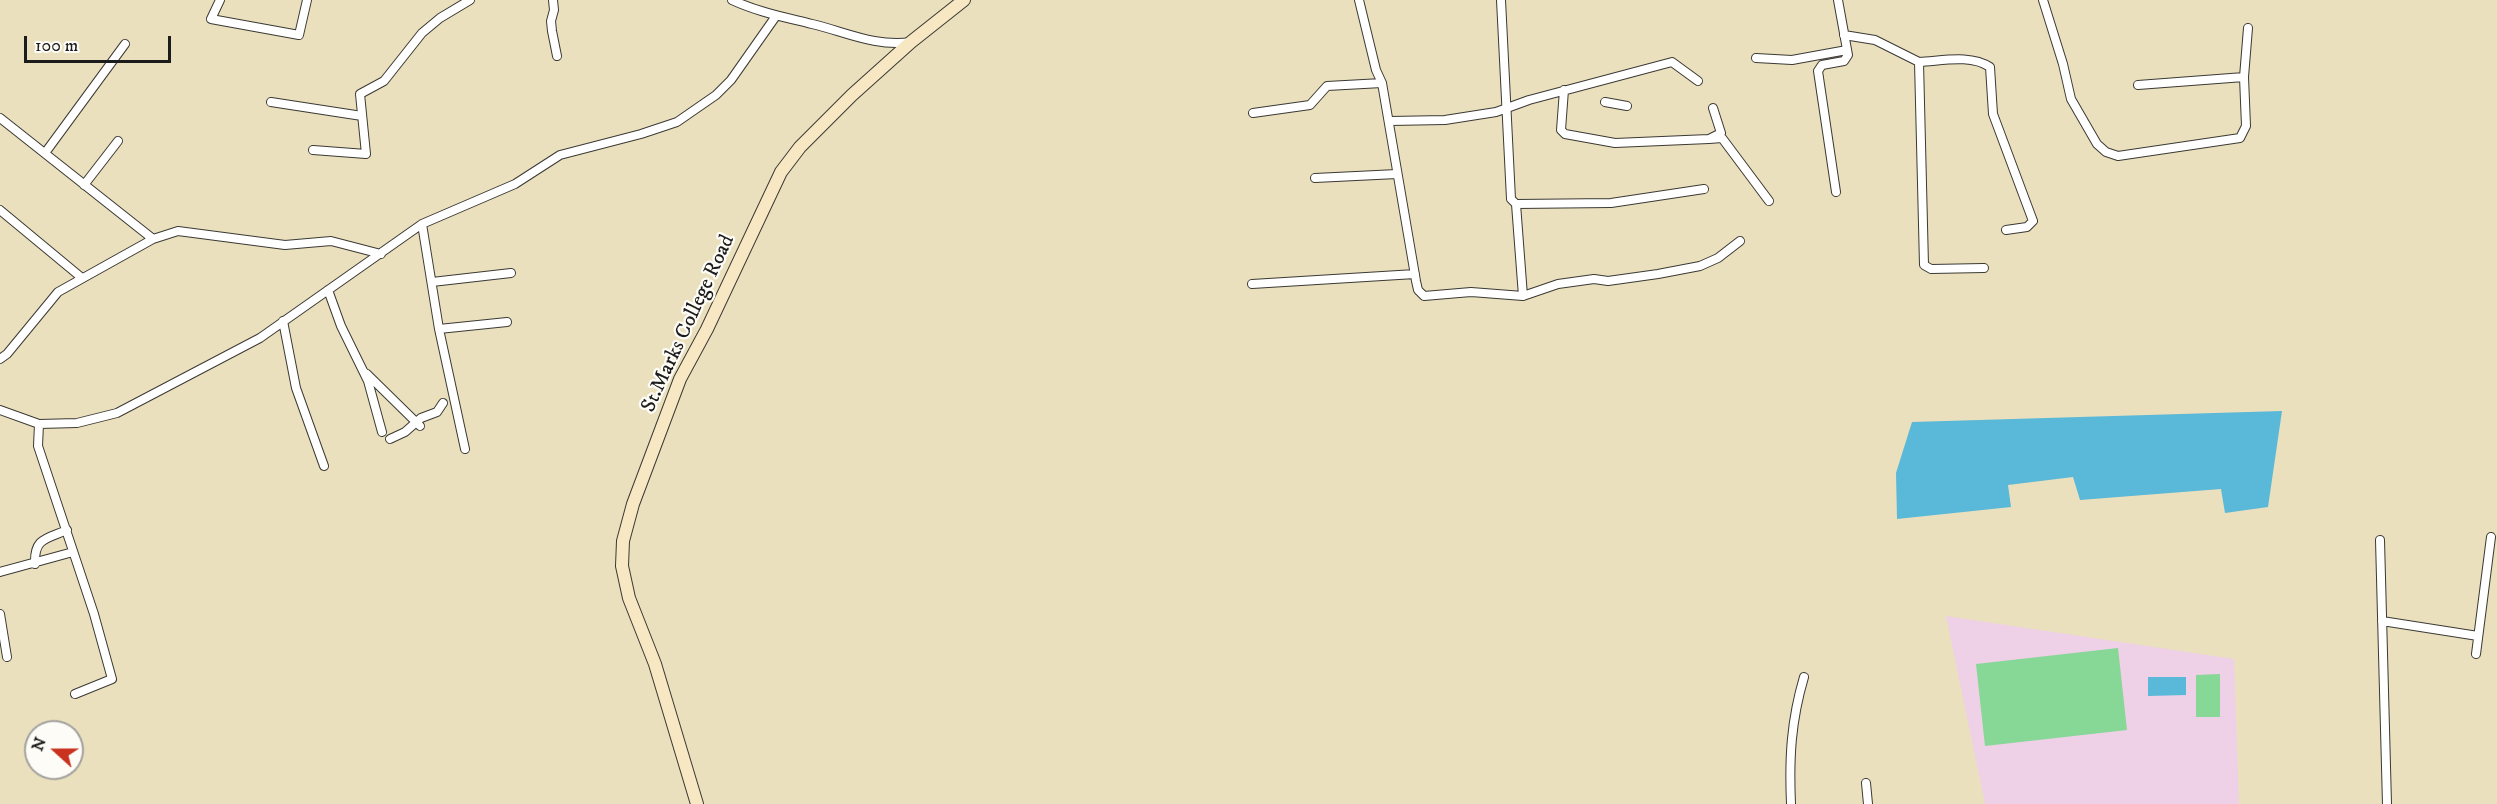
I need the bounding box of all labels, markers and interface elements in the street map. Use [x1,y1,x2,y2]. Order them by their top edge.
scale bar [27,24,174,62]
text: 100 m [35,35,78,57]
street label: St.Marks College Road [637,231,741,417]
north arrow [24,720,84,780]
text: N [27,735,51,754]

